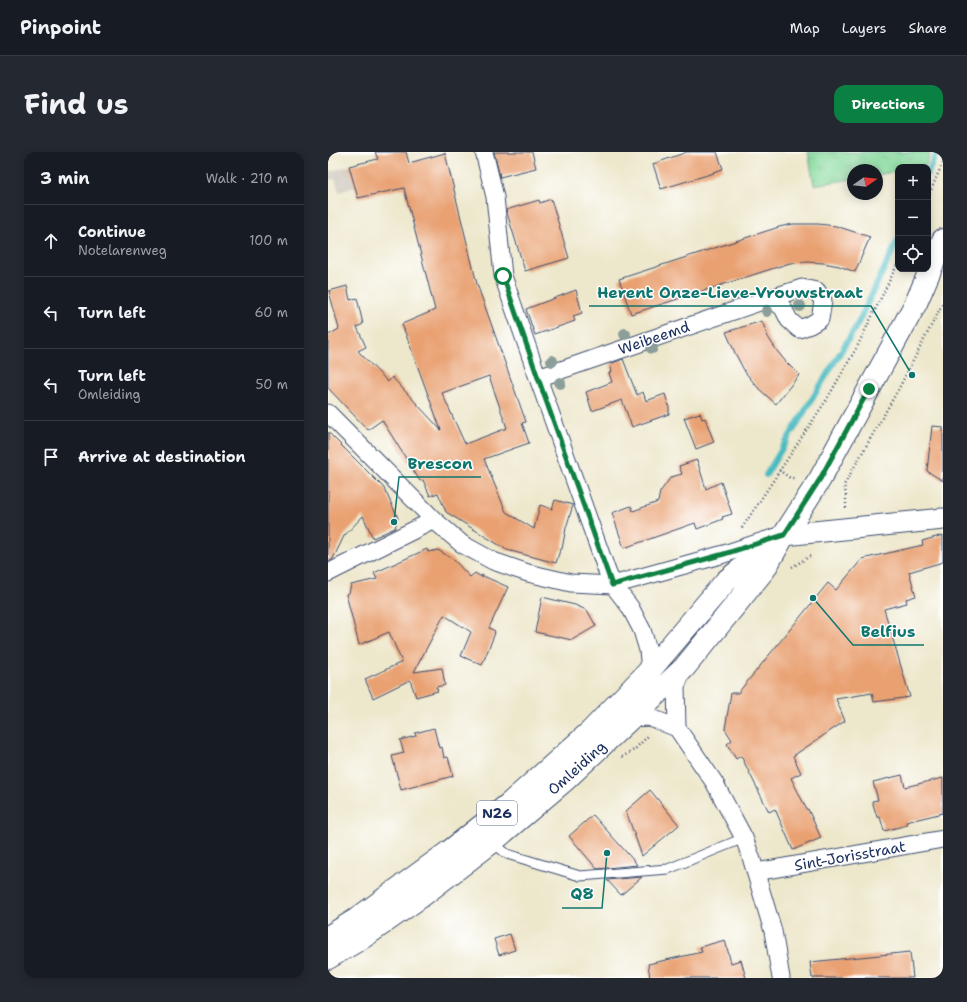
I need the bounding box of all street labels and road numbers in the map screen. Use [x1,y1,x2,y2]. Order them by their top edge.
street label: Weibeemd [616,316,693,360]
street label: Omleiding [544,736,610,800]
road number: N26 [477,801,517,825]
street label: Sint-Jorisstraat [793,836,907,876]

